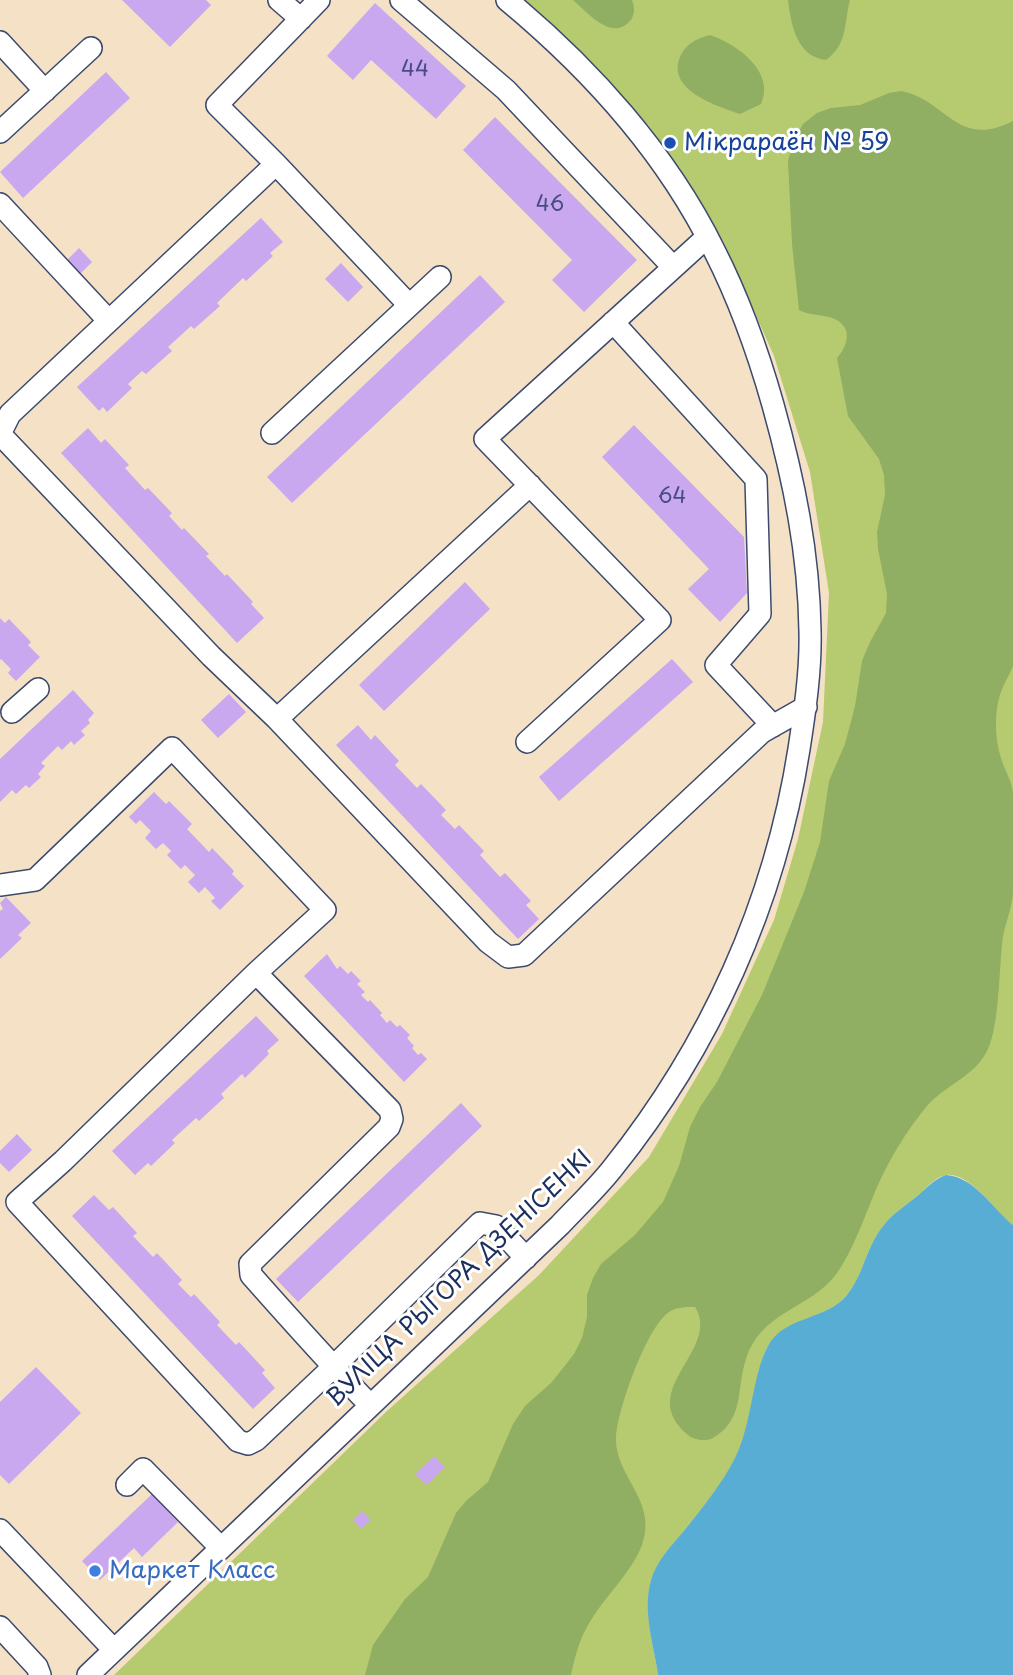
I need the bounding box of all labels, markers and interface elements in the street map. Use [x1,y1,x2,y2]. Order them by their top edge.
house number: 44 [401,57,429,83]
place label: Мікрараён № 59 [684,129,889,157]
marker: Мікрараён № 59 [662,135,678,151]
house number: 46 [536,192,564,218]
house number: 64 [658,484,686,510]
street label: ВУЛІЦА РЫГОРА ДЗЕНІСЕНКІ [322,1145,598,1413]
place label: Маркет Класс [109,1557,276,1585]
marker: Маркет Класс [87,1563,103,1579]

